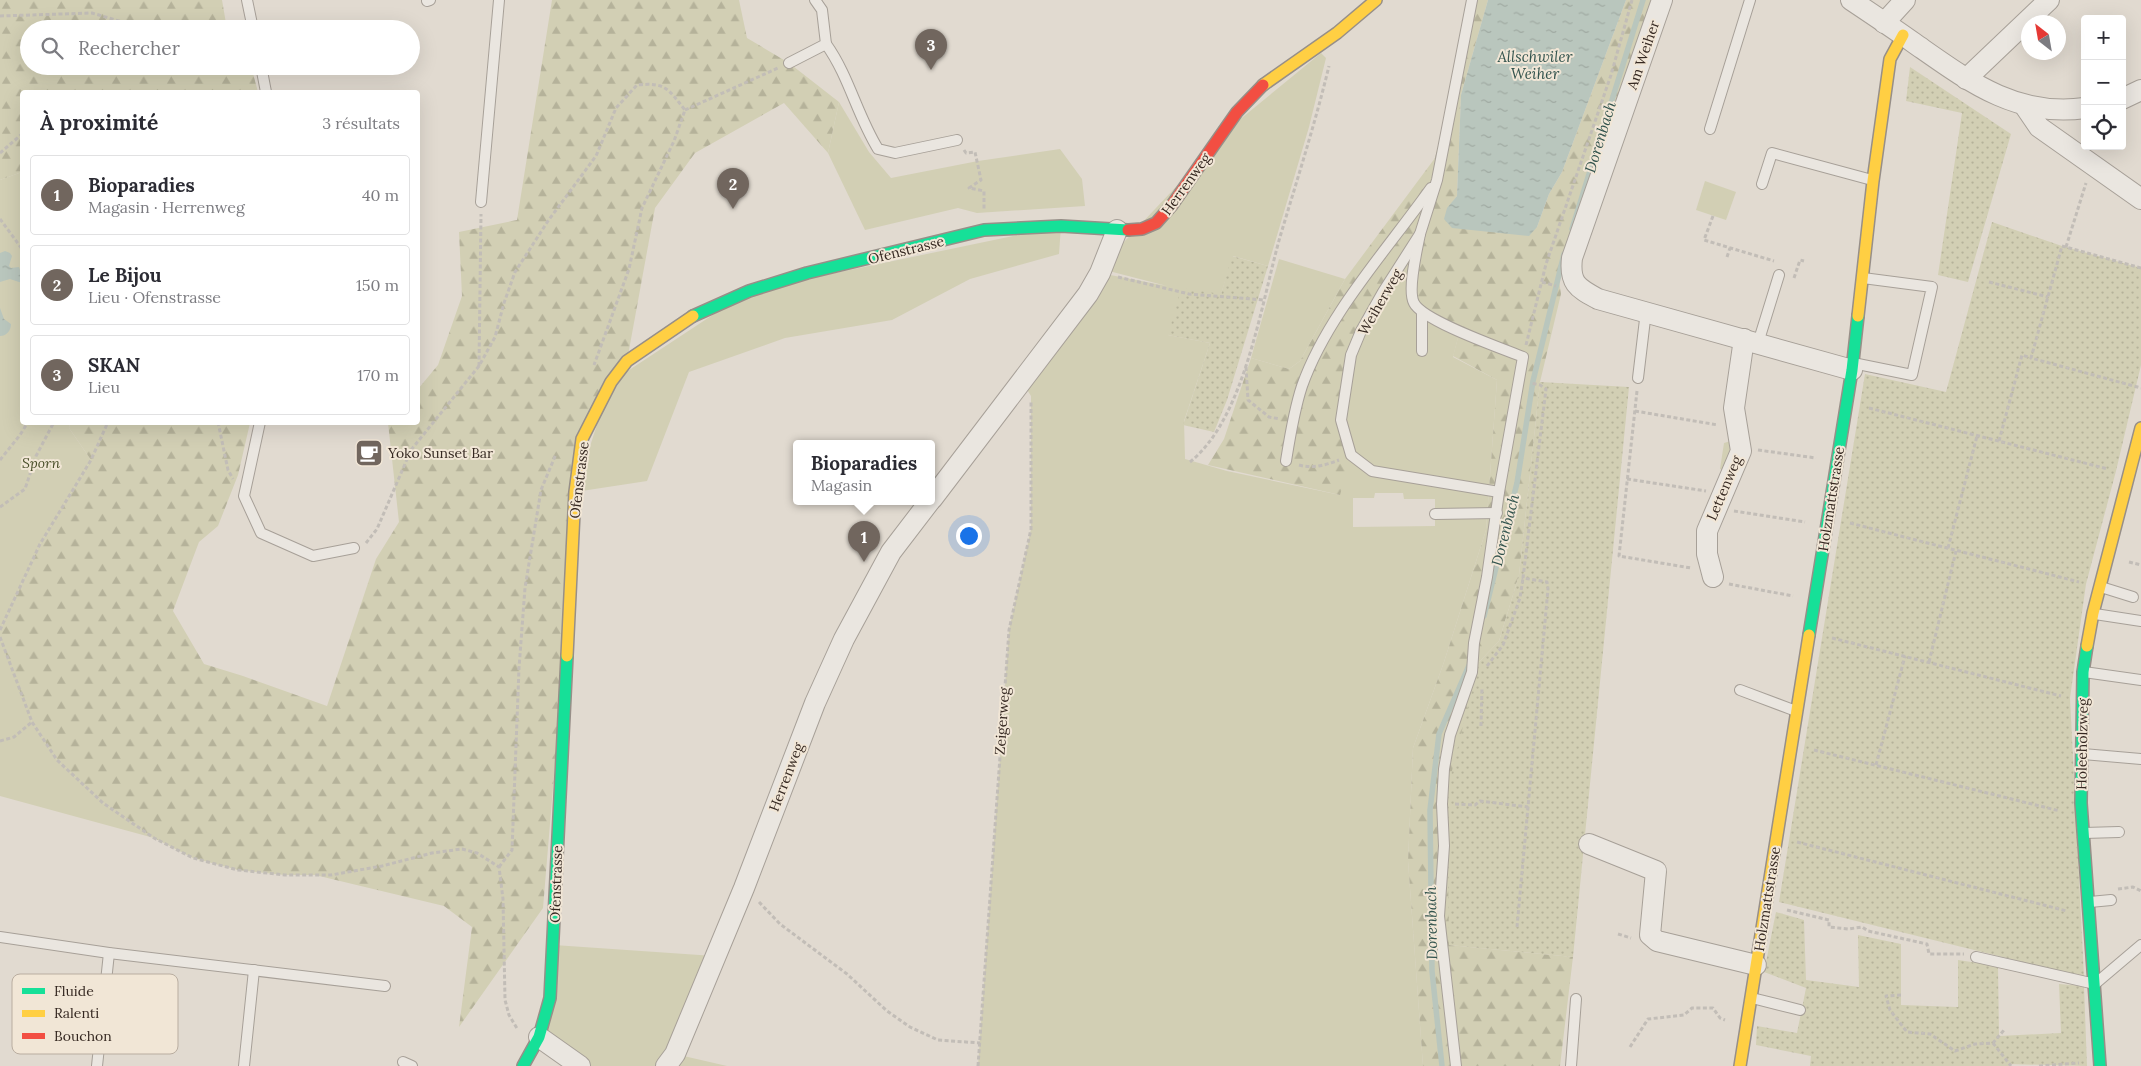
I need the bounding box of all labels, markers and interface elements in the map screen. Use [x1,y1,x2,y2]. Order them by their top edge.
north arrow [2021,15,2066,60]
map controls [2081,15,2126,150]
button: + [2081,15,2126,60]
street label: Am Weiher [1622,18,1663,93]
search box [20,20,420,75]
pin: 3 [915,29,947,70]
icon: search [38,34,66,62]
text: Rechercher [78,36,180,60]
water label: Allschwiler Weiher [1496,47,1573,83]
button: − [2081,60,2126,105]
water label: Dorenbach [1580,99,1620,175]
button: locate [2081,105,2126,150]
text: À proximité [40,109,158,136]
text: 3 résultats [322,113,400,133]
street label: Herrenweg [1157,149,1215,219]
pin: 2 [717,168,749,209]
text: Bioparadies [88,173,195,197]
text: 1 [54,185,60,205]
text: 40 m [362,185,399,205]
text: Magasin · Herrenweg [88,197,245,217]
street label: Ofenstrasse [866,232,946,268]
text: Le Bijou [88,263,161,287]
street label: Weiherweg [1354,265,1406,338]
text: 2 [53,275,61,295]
text: 150 m [356,275,399,295]
text: Lieu · Ofenstrasse [88,287,221,307]
text: SKAN [88,353,140,377]
text: 3 [53,365,61,385]
text: 170 m [357,365,399,385]
text: Lieu [88,377,120,397]
cafe icon: Yoko Sunset Bar [354,438,384,468]
street label: Ofenstrasse [565,440,593,520]
popup [793,440,935,505]
place label: Yoko Sunset Bar [387,444,493,462]
street label: Holzmattstrasse [1814,445,1848,553]
text: Bioparadies [811,451,917,475]
street label: Lettenweg [1702,453,1746,523]
park label: Sporn [22,454,60,472]
text: Magasin [811,475,872,495]
water label: Dorenbach [1487,492,1523,568]
pin: 1 [848,521,880,562]
your location [956,523,982,549]
street label: Zeigerweg [991,686,1013,755]
street label: Holeeholzweg [2072,698,2092,790]
street label: Herrenweg [765,740,807,814]
street label: Ofenstrasse [546,845,566,923]
street label: Holzmattstrasse [1750,845,1784,953]
water label: Dorenbach [1421,886,1441,960]
legend [12,974,178,1054]
text: Fluide [54,982,94,1000]
text: Ralenti [54,1004,99,1022]
text: Bouchon [54,1027,112,1045]

